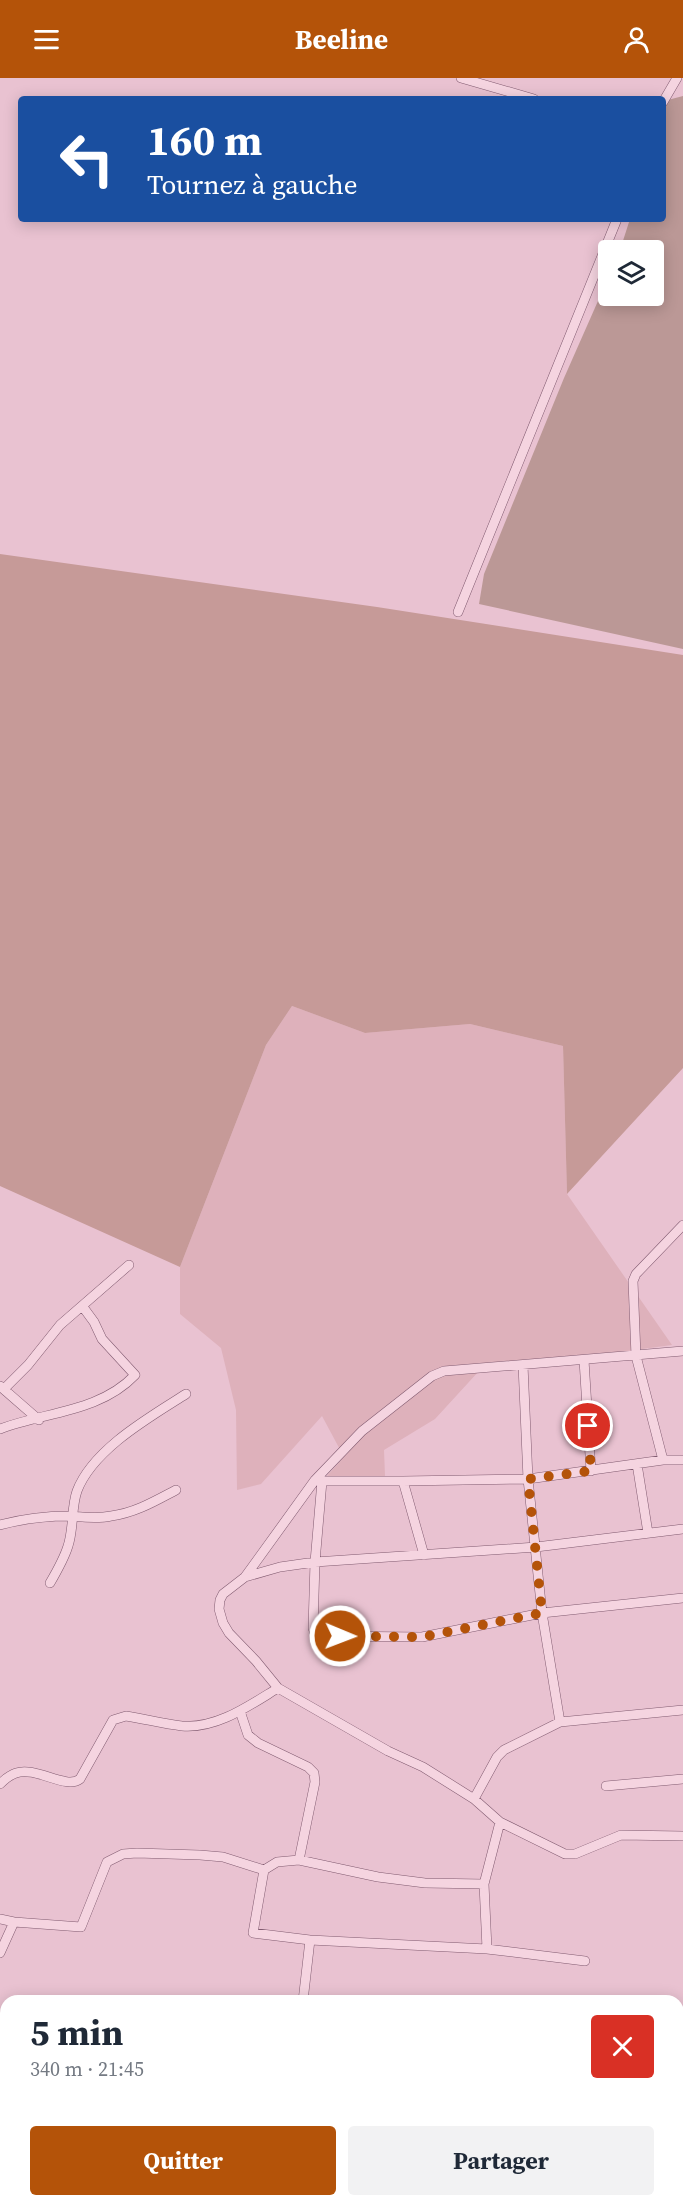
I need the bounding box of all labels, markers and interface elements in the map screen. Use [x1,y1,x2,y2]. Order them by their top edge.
text: Beeline [295,21,388,58]
icon: menu [30,23,63,56]
icon: person [620,23,653,56]
text: 160 m [147,111,262,169]
icon: left [48,120,126,198]
text: Tournez à gauche [147,166,357,203]
map controls [598,240,664,306]
button: layers [598,240,664,306]
pin [562,1400,613,1451]
icon: arrive [571,1409,604,1442]
position arrow [308,1604,372,1668]
text: 5 min [30,2008,123,2057]
button: close [591,2015,654,2078]
text: 340 m · 21:45 [30,2055,144,2083]
button: Quitter [30,2126,336,2195]
button: Partager [348,2126,654,2195]

